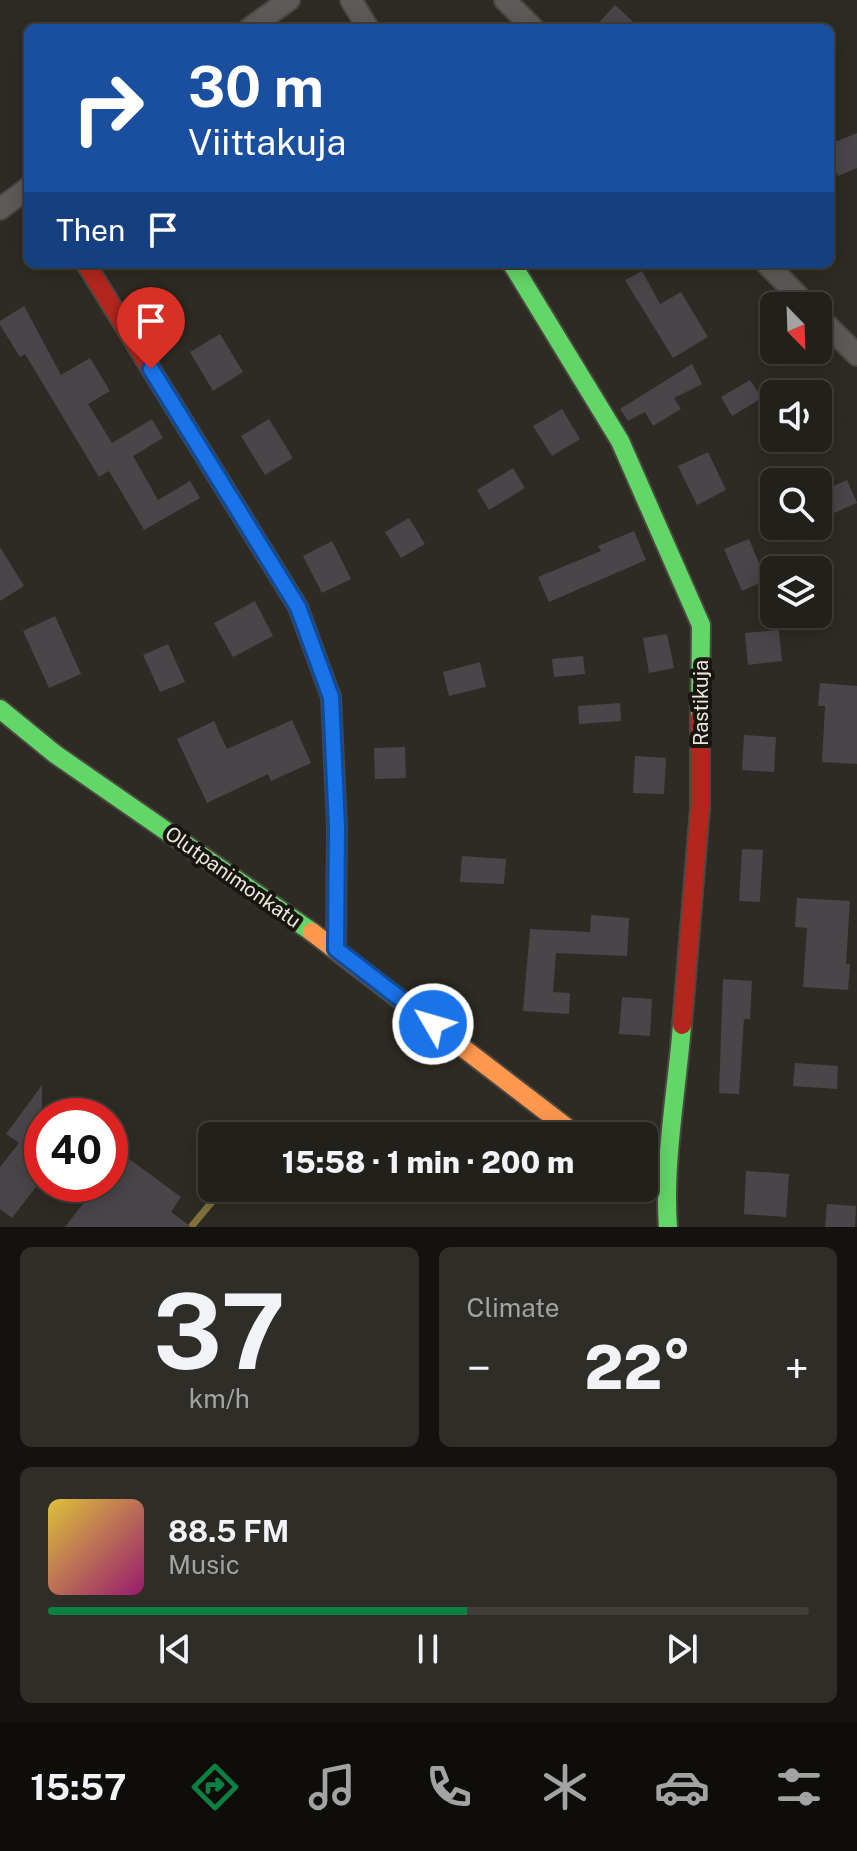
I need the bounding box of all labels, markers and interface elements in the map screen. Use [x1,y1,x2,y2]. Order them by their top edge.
text: 30 m [188,54,324,120]
icon: right [56,56,160,160]
text: Viittakuja [188,121,346,163]
icon: arrive [141,208,185,252]
text: Then [56,212,125,248]
pin [117,287,185,369]
north arrow [760,292,832,364]
map controls [760,292,832,628]
icon: arrive [129,299,173,343]
button: sound [760,380,832,452]
button: search [760,468,832,540]
button: layers [760,556,832,628]
street label: Rastikuja [689,660,713,746]
street label: Olutpanimonkatu [161,821,305,933]
position arrow [391,982,475,1066]
speed limit sign: 40 [24,1098,128,1202]
text: 15:58 · 1 min · 200 m [282,1144,574,1180]
text: 37 [153,1270,286,1392]
text: Climate [467,1292,560,1323]
text: 22° [584,1332,691,1403]
text: − [467,1342,491,1394]
text: + [785,1342,809,1394]
text: km/h [189,1383,250,1414]
text: 88.5 FM [168,1513,289,1549]
text: Music [168,1549,240,1580]
icon: previous [153,1627,197,1671]
icon: pause [406,1627,450,1671]
icon: next [660,1627,704,1671]
icon: directions [187,1759,243,1815]
icon: music [304,1759,360,1815]
icon: phone [421,1759,477,1815]
icon: climate [537,1759,593,1815]
icon: car [654,1759,710,1815]
icon: filters [771,1759,827,1815]
text: 15:57 [30,1766,127,1808]

